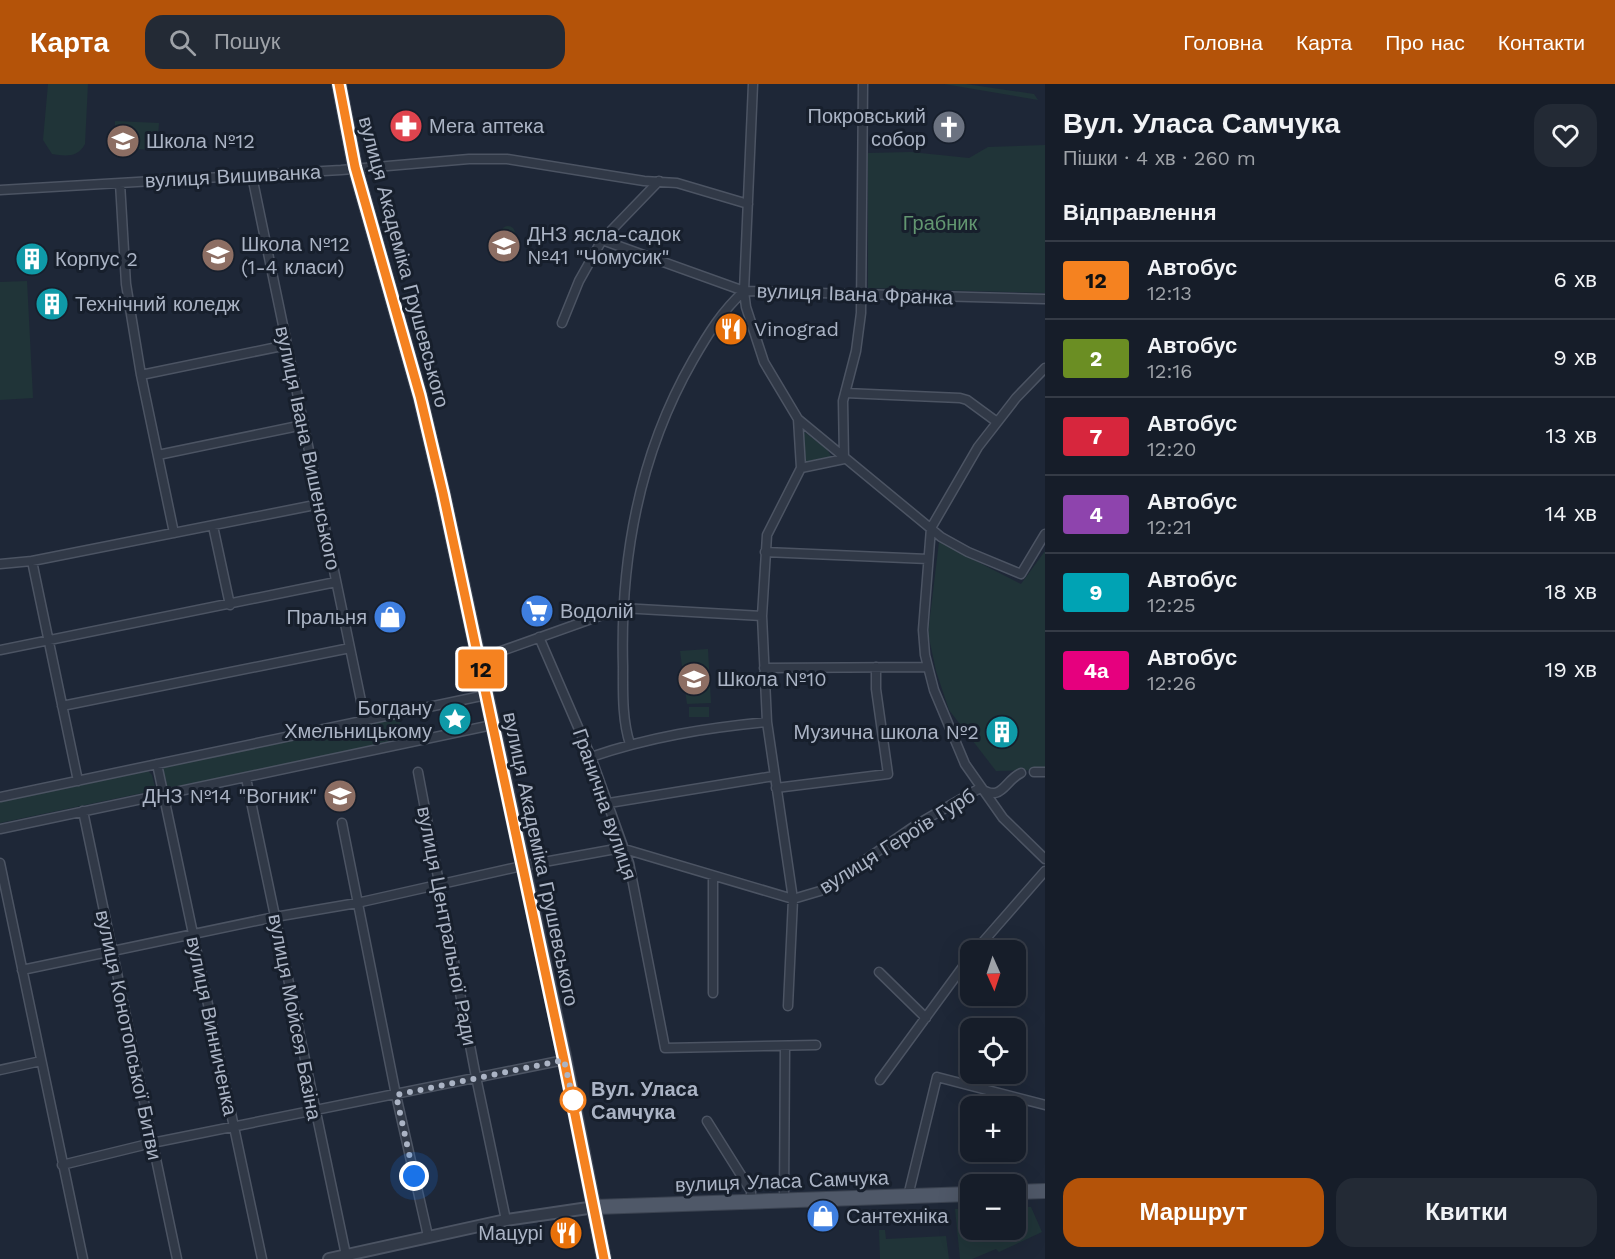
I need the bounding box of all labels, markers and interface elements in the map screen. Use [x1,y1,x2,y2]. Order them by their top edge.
search box [145,15,565,69]
text: Карта [30,26,109,59]
icon: search [166,26,199,59]
text: Пошук [214,29,280,54]
text: Головна [1183,30,1263,55]
text: Карта [1296,30,1352,55]
text: Про нас [1385,30,1465,55]
text: Контакти [1498,30,1585,55]
place label: Покровський собор [808,104,926,151]
button: heart [1534,104,1597,167]
text: Вул. Уласа Самчука [1063,107,1340,140]
pharmacy icon: Мега аптека [388,108,424,144]
church icon: Покровський собор [931,109,967,145]
street label: вулиця Академіка Грушевського [354,114,454,410]
place label: Мега аптека [429,114,545,138]
school or university icon: Школа №12 [105,123,141,159]
place label: Школа №12 [146,129,255,153]
text: Пішки · 4 хв · 260 m [1063,146,1256,170]
street label: вулиця Вишиванка [144,159,323,193]
text: Відправлення [1063,200,1217,225]
park label: Грабник [903,211,977,235]
place label: ДНЗ ясла-садок №41 "Чомусик" [527,222,681,269]
school or university icon: ДНЗ ясла-садок №41 "Чомусик" [486,228,522,264]
place label: Школа №12 (1-4 класи) [241,232,350,279]
school or university icon: Школа №12 (1-4 класи) [200,237,236,273]
building icon: Корпус 2 [14,241,50,277]
place label: Корпус 2 [55,247,138,271]
text: Автобус [1147,255,1237,280]
text: 6 хв [1553,267,1597,292]
text: 12 [1085,268,1107,293]
street label: вулиця Івана Франка [756,279,955,309]
text: 12:13 [1147,281,1192,305]
building icon: Технічний коледж [34,286,70,322]
place label: Технічний коледж [75,292,241,316]
restaurant icon: Vinograd [713,311,749,347]
place label: Vinograd [754,317,839,341]
street label: вулиця Івана Вишенського [270,324,346,572]
text: Автобус [1147,333,1237,358]
text: 9 хв [1553,345,1597,370]
text: 2 [1090,346,1102,371]
text: 12:16 [1147,359,1192,383]
text: Автобус [1147,411,1237,436]
text: 13 хв [1545,423,1597,448]
text: 7 [1090,424,1102,449]
text: 12:20 [1147,437,1196,461]
text: Автобус [1147,489,1237,514]
text: 14 хв [1545,501,1597,526]
text: 4 [1089,502,1103,527]
text: 12:21 [1147,515,1192,539]
text: Автобус [1147,567,1237,592]
text: 18 хв [1545,579,1597,604]
text: 9 [1090,580,1102,605]
supermarket icon: Водолій [519,593,555,629]
text: 12:25 [1147,593,1196,617]
shop icon: Пральня [372,599,408,635]
place label: Водолій [560,599,634,623]
place label: Пральня [286,605,367,629]
text: Автобус [1147,645,1237,670]
line badge: 12 [454,650,508,688]
text: 12 [470,657,492,682]
text: 19 хв [1545,657,1597,682]
text: 4а [1083,658,1109,683]
school or university icon: Школа №10 [676,661,712,697]
place label: Школа №10 [717,667,827,691]
text: 12:26 [1147,671,1196,695]
place label: Богдану Хмельницькому [284,696,432,743]
place icon: Богдану Хмельницькому [437,701,473,737]
street label: вулиця Академіка Грушевського [498,710,584,1008]
building icon: Музична школа №2 [984,714,1020,750]
place label: Музична школа №2 [794,720,979,744]
street label: Гранична вулиця [568,725,642,883]
school or university icon: ДНЗ №14 "Вогник" [322,778,358,814]
street label: вулиця Героїв Гурб [815,783,979,899]
place label: ДНЗ №14 "Вогник" [143,784,317,808]
street label: вулиця Центральної Ради [412,804,482,1048]
street label: вулиця Конотопської Битви [91,908,167,1162]
street label: вулиця Мойсея Базіна [263,912,327,1123]
street label: вулиця Винниченка [181,934,243,1119]
north arrow [960,940,1026,1006]
map controls [960,940,1026,1240]
button: locate [960,1018,1026,1084]
place label: Вул. Уласа Самчука [591,1077,699,1124]
marker: Вул. Уласа Самчука [560,1087,586,1113]
button: + [960,1096,1026,1162]
your location [399,1161,429,1191]
street label: вулиця Уласа Самчука [675,1165,890,1197]
button: − [960,1174,1026,1240]
button: Маршрут [1063,1178,1324,1247]
button: Квитки [1336,1178,1597,1247]
shop icon: Сантехніка [805,1198,841,1234]
place label: Сантехніка [846,1204,949,1228]
restaurant icon: Мацурі [548,1215,584,1251]
place label: Мацурі [478,1221,543,1245]

